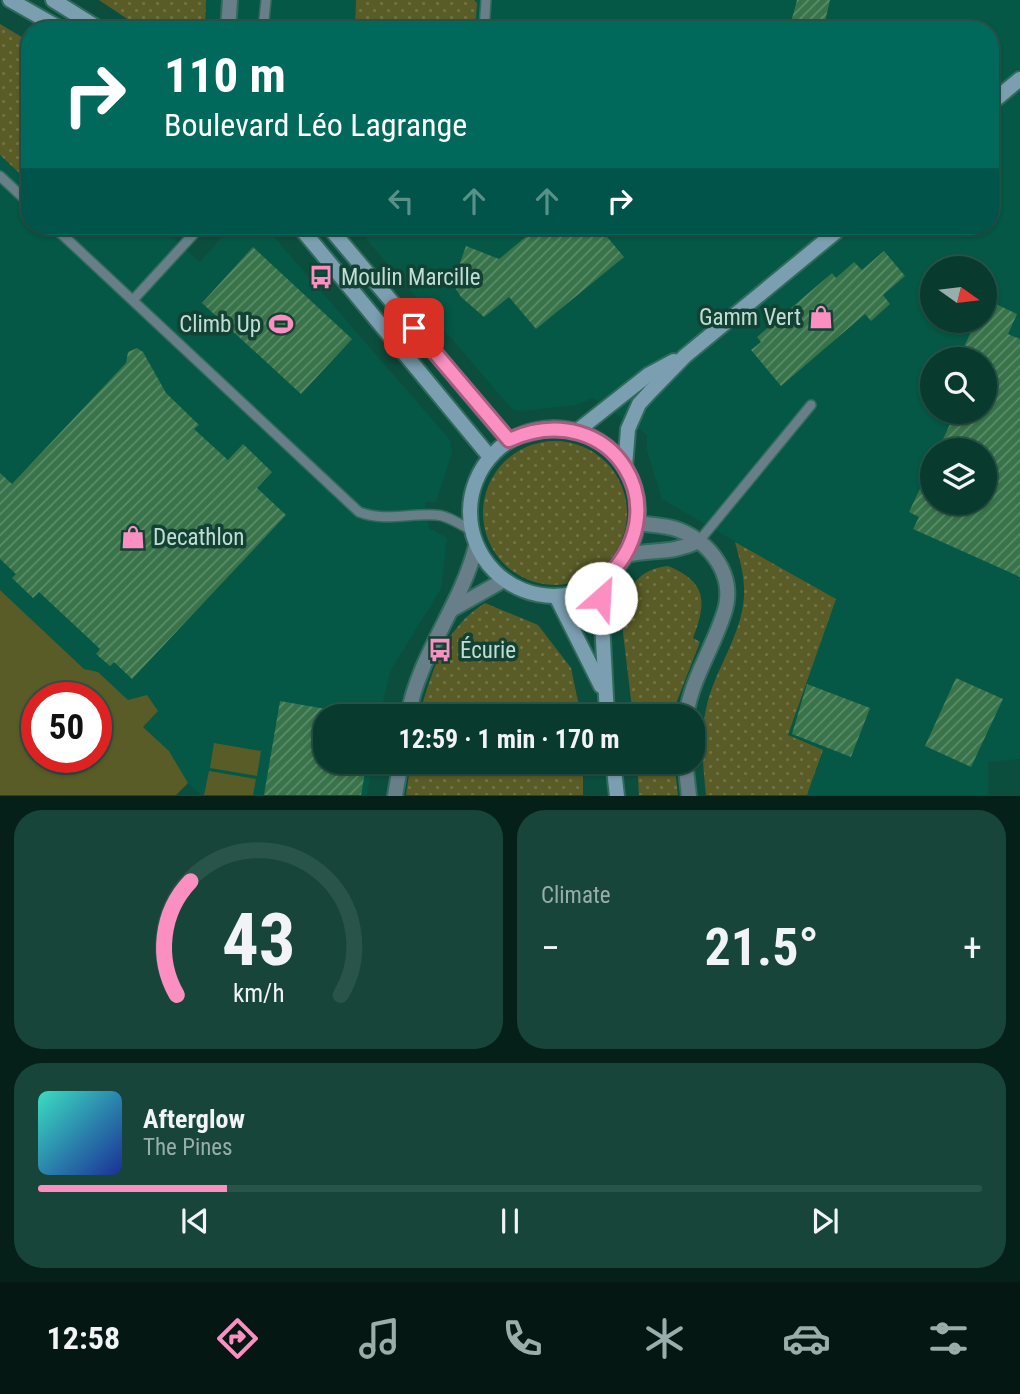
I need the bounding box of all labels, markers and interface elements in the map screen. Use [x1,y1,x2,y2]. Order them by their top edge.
text: 110 m [164,47,286,104]
icon: right [49,49,140,140]
text: Boulevard Léo Lagrange [164,106,467,144]
icon: left [382,182,420,220]
icon: ahead [455,182,493,220]
icon: ahead [528,182,566,220]
icon: right [601,182,639,220]
north arrow [920,256,998,332]
map controls [920,256,997,515]
bus stop icon: Moulin Marcille [307,263,335,291]
place label: Moulin Marcille [341,264,480,291]
pin [384,298,444,358]
shop icon: Gamm Vert [807,303,835,331]
place label: Gamm Vert [699,304,801,331]
icon: arrive [395,309,433,347]
sports icon: Climb Up [267,310,295,338]
place label: Climb Up [179,311,261,338]
button: search [920,347,997,424]
button: layers [920,438,997,515]
shop icon: Decathlon [119,523,147,551]
place label: Decathlon [153,524,244,551]
position arrow [564,561,638,635]
bus stop icon: Écurie [426,636,454,664]
place label: Écurie [460,636,516,664]
speed limit sign: 50 [21,682,112,773]
text: 12:59 · 1 min · 170 m [399,724,619,754]
text: Climate [541,882,611,909]
text: 43 [222,898,295,984]
text: 21.5° [704,917,819,978]
text: − [541,926,560,970]
text: + [963,926,982,970]
text: km/h [233,979,284,1008]
text: Afterglow [143,1104,245,1134]
text: The Pines [143,1134,233,1161]
icon: previous [176,1202,214,1240]
icon: pause [491,1202,529,1240]
icon: next [806,1202,844,1240]
icon: directions [213,1314,262,1363]
icon: music [355,1314,404,1363]
icon: phone [498,1314,547,1363]
icon: climate [640,1314,689,1363]
icon: car [782,1314,831,1363]
icon: filters [924,1314,973,1363]
text: 12:58 [47,1319,120,1357]

